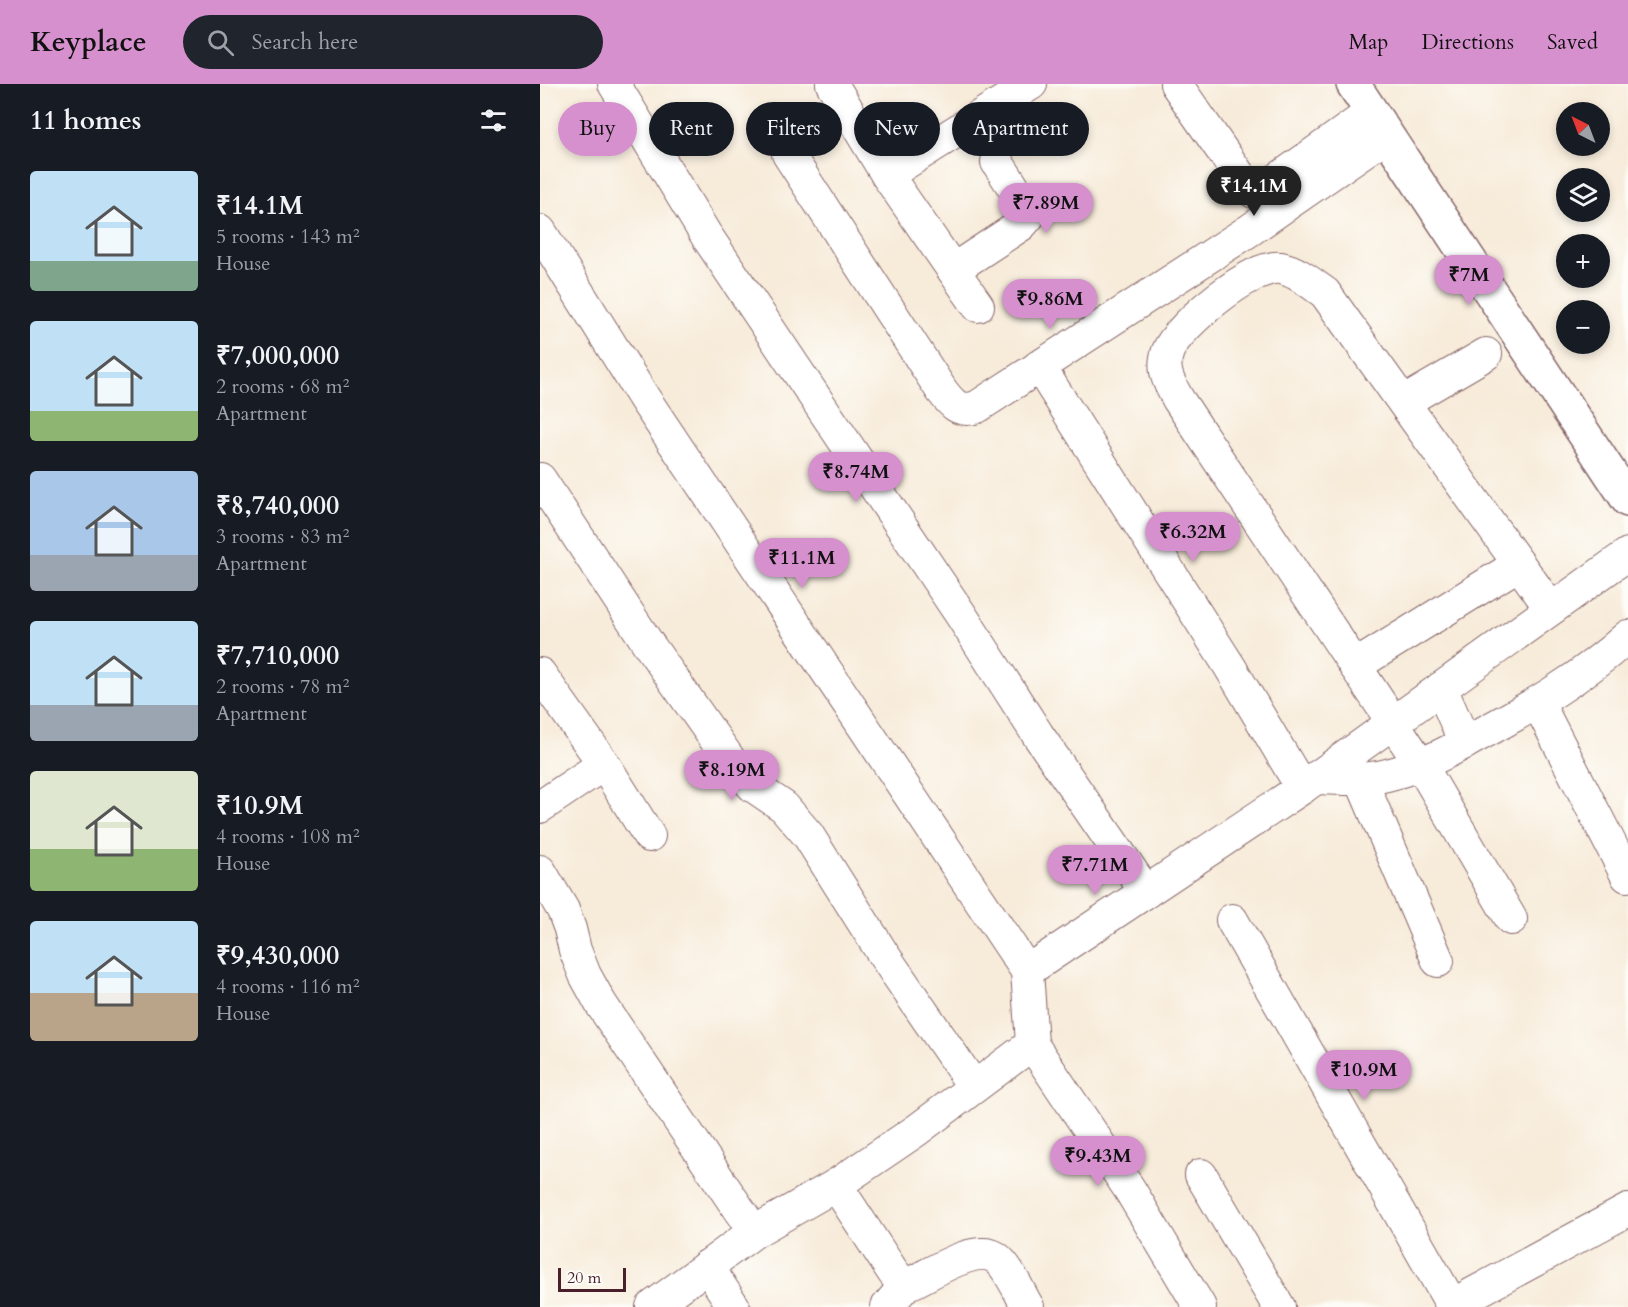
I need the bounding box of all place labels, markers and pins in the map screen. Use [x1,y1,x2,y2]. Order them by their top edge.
pin: ₹14.1M [1205,166,1303,217]
pin: ₹7.89M [997,183,1095,234]
pin: ₹7M [1440,255,1498,306]
pin: ₹9.86M [1001,279,1099,330]
pin: ₹8.74M [807,452,905,503]
pin: ₹6.32M [1144,512,1242,563]
pin: ₹11.1M [753,538,851,589]
pin: ₹8.19M [683,750,781,801]
pin: ₹7.71M [1046,845,1144,896]
pin: ₹10.9M [1315,1050,1413,1101]
pin: ₹9.43M [1049,1136,1147,1187]

